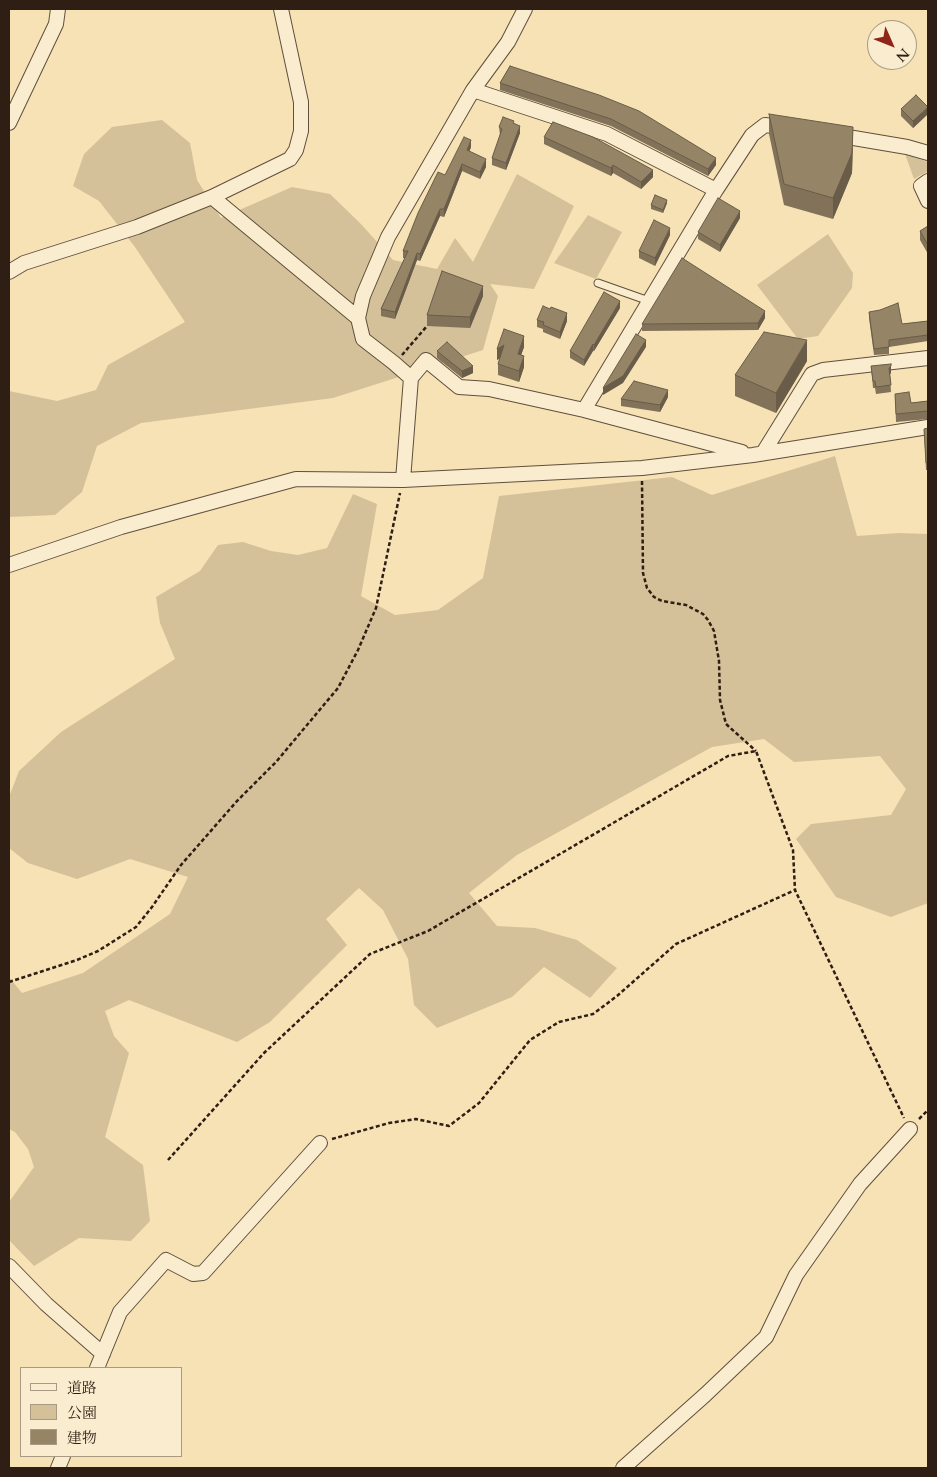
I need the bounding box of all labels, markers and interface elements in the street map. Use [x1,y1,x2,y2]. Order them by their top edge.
north arrow [867,20,917,70]
text: N [891,44,913,66]
legend [20,1367,182,1457]
text: 道路 [67,1378,97,1398]
text: 公園 [67,1403,97,1423]
text: 建物 [67,1428,97,1448]

